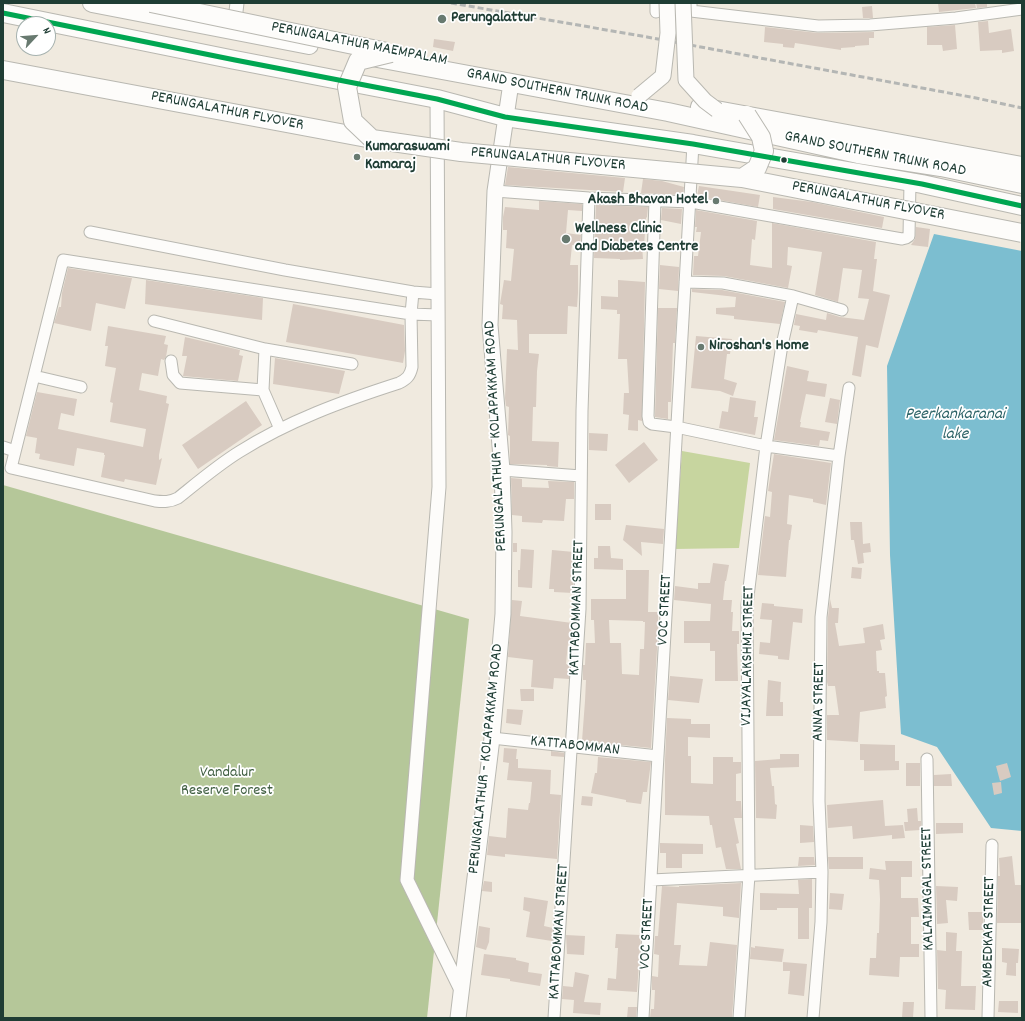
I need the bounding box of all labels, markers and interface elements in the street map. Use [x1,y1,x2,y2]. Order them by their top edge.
place label: Perungalattur [451,9,536,29]
marker: Perungalattur [436,13,448,25]
north arrow [16,16,56,56]
street label: PERUNGALATHUR MAEMPALAM [269,18,449,72]
text: N [38,25,54,37]
street label: GRAND SOUTHERN TRUNK ROAD [465,65,649,119]
street label: PERUNGALATHUR FLYOVER [149,88,305,136]
street label: GRAND SOUTHERN TRUNK ROAD [783,128,967,182]
place label: Kumaraswami Kamaraj [365,138,450,176]
street label: PERUNGALATHUR FLYOVER [470,144,626,176]
marker: Kumaraswami Kamaraj [352,152,362,162]
unlabelled marker [779,155,789,165]
street label: PERUNGALATHUR FLYOVER [790,178,946,226]
place label: Akash Bhavan Hotel [588,191,708,211]
marker: Akash Bhavan Hotel [711,196,721,206]
place label: Wellness Clinic and Diabetes Centre [575,220,698,258]
marker: Wellness Clinic and Diabetes Centre [560,233,572,245]
street label: PERUNGALATHUR - KOLAPAKKAM ROAD [481,320,513,552]
place label: Niroshan's Home [709,337,809,357]
marker: Niroshan's Home [696,342,706,352]
water label: Peerkankaranai lake [905,406,1005,446]
street label: KATTABOMMAN STREET [566,540,590,676]
street label: VOC STREET [655,574,677,646]
street label: VIJAYALAKSHMI STREET [738,586,760,726]
street label: PERUNGALATHUR - KOLAPAKKAM ROAD [465,643,509,875]
street label: ANNA STREET [810,662,830,742]
street label: KATTABOMMAN [529,733,621,761]
park label: Vandalur Reserve Forest [181,764,273,802]
street label: KALAIMAGAL STREET [918,827,940,951]
street label: KATTABOMMAN STREET [546,864,574,1000]
street label: AMBEDKAR STREET [979,876,1001,988]
street label: VOC STREET [637,898,659,970]

